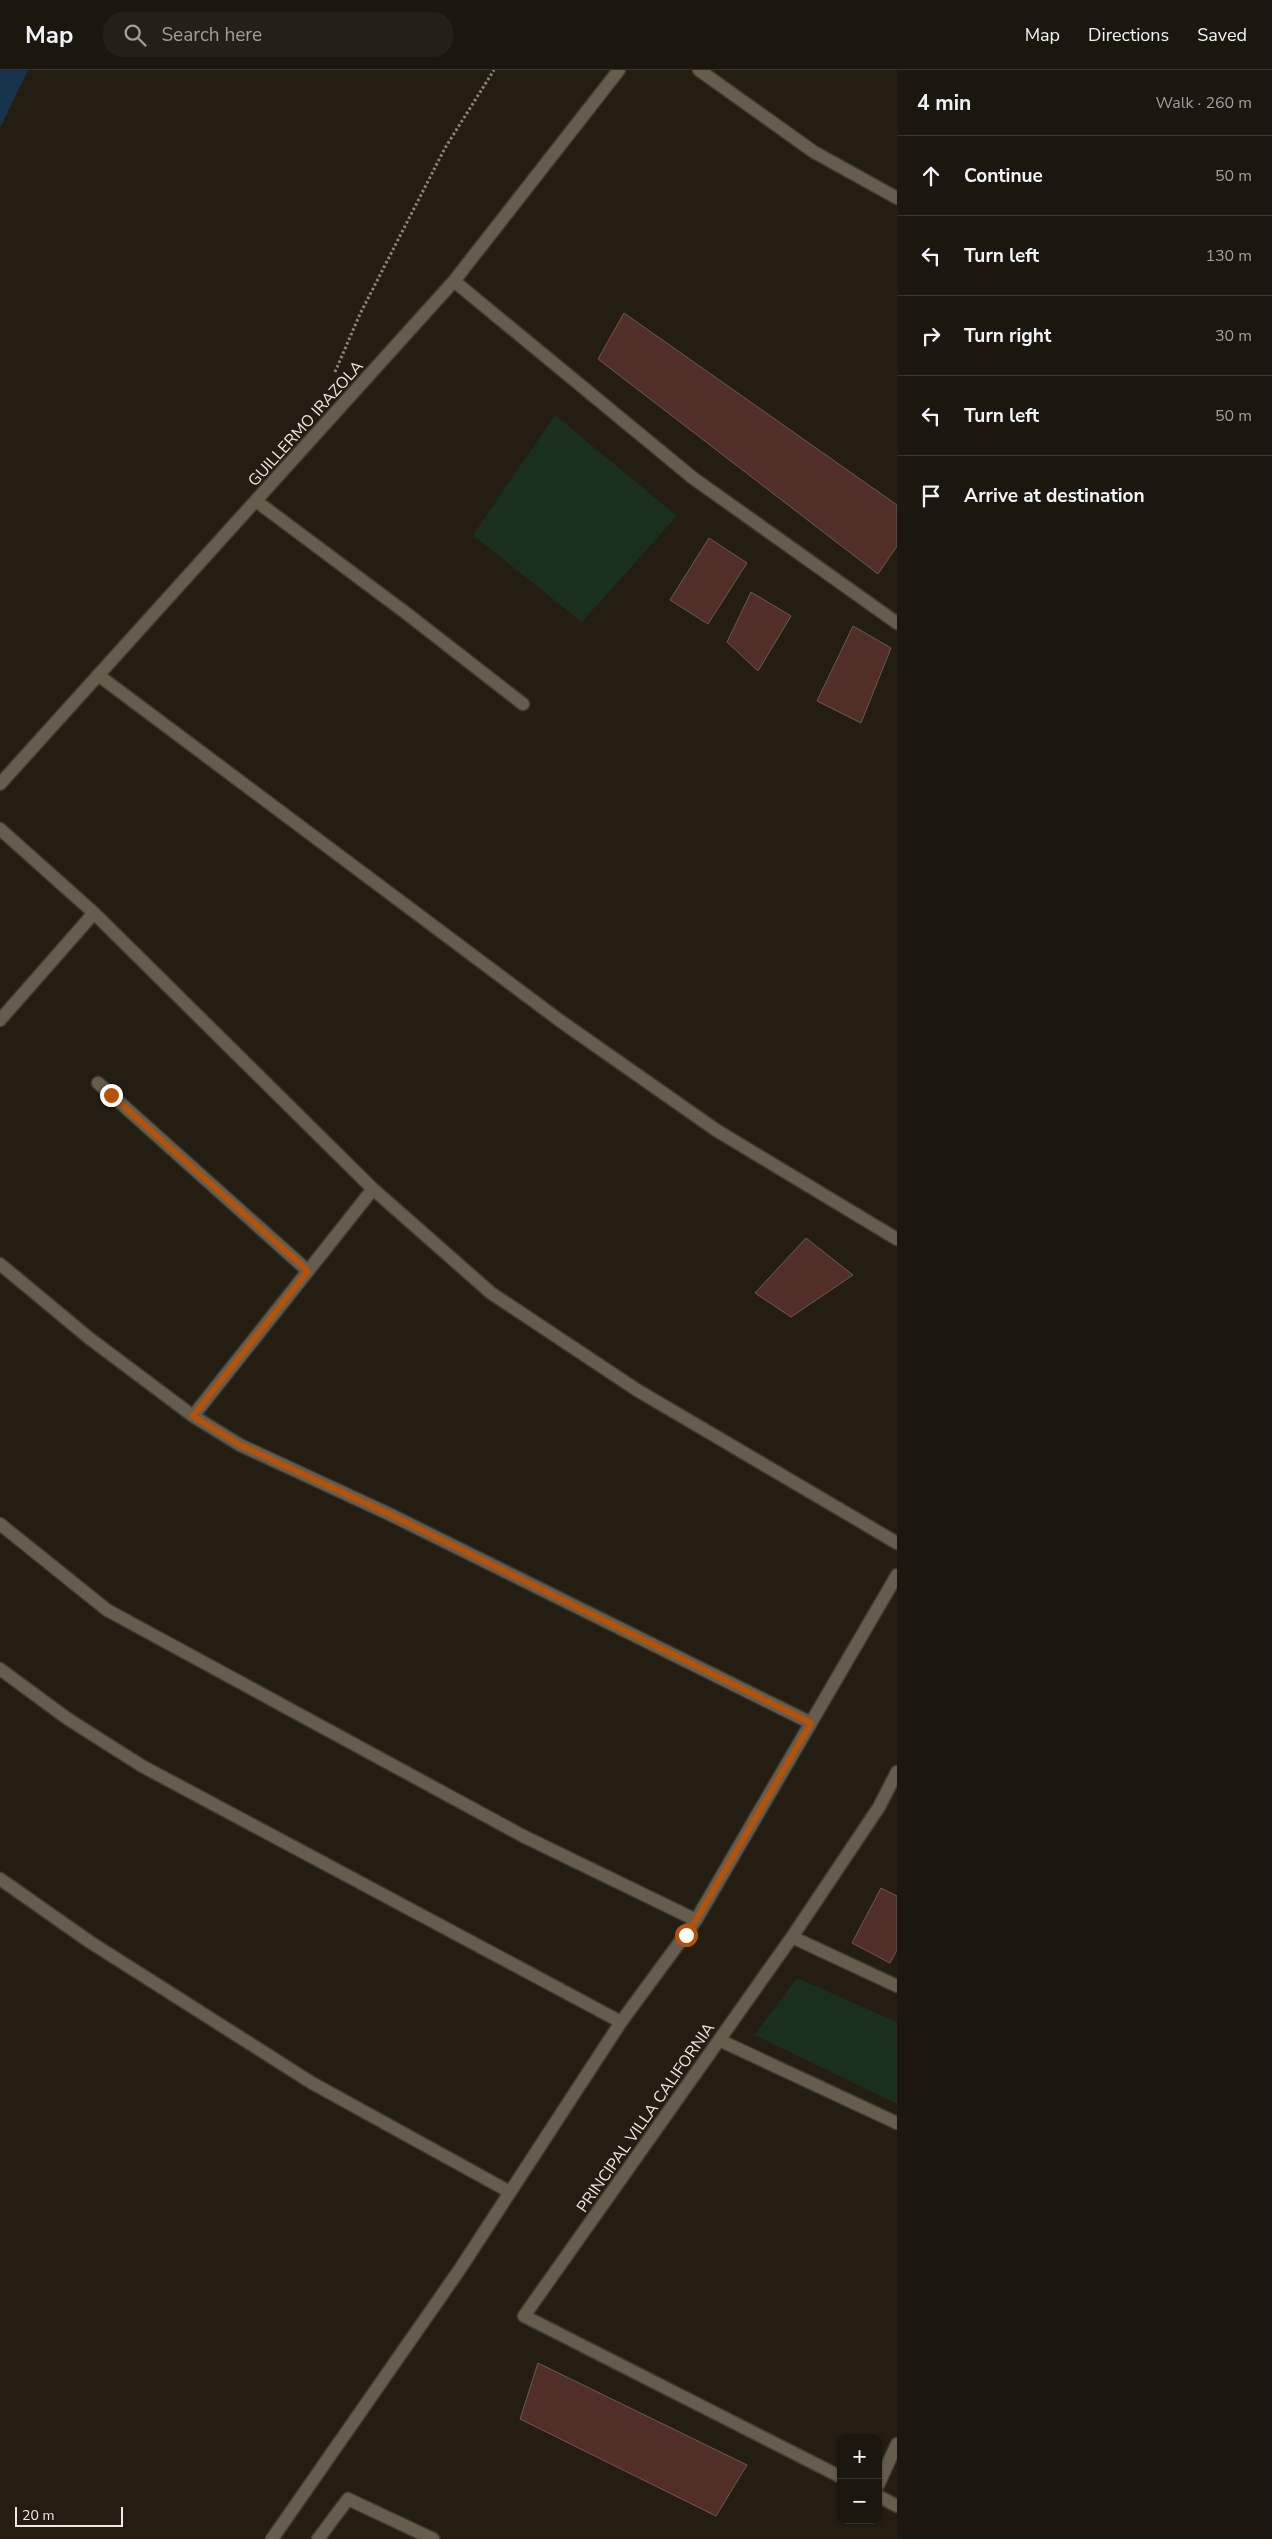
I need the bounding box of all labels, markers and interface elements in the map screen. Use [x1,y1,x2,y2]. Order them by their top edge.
search box [103,12,453,57]
text: Map [25,19,73,51]
icon: search [121,21,149,49]
text: Search here [161,22,262,48]
text: Map [1025,23,1060,47]
text: Directions [1088,23,1169,47]
text: Saved [1197,23,1247,47]
text: 4 min [917,89,971,117]
text: Walk · 260 m [1156,92,1252,114]
icon: ahead [917,162,945,190]
text: Continue [964,163,1043,189]
text: 50 m [1215,165,1252,187]
icon: left [917,242,945,270]
text: Turn left [964,243,1039,269]
text: 130 m [1205,245,1252,267]
icon: right [917,322,945,350]
text: Turn right [964,323,1051,349]
text: 30 m [1215,325,1252,347]
street label: GUILLERMO IRAZOLA [243,356,368,491]
icon: left [917,402,945,430]
text: Turn left [964,403,1039,429]
text: 50 m [1215,405,1252,427]
icon: arrive [917,482,945,510]
text: Arrive at destination [964,483,1145,509]
route end [100,1084,123,1107]
route start [675,1924,698,1947]
street label: PRINCIPAL VILLA CALIFORNIA [572,2018,720,2217]
map controls [837,2434,882,2524]
button: + [837,2434,882,2479]
button: − [837,2479,882,2524]
scale bar [15,2504,122,2527]
text: 20 m [22,2506,54,2525]

